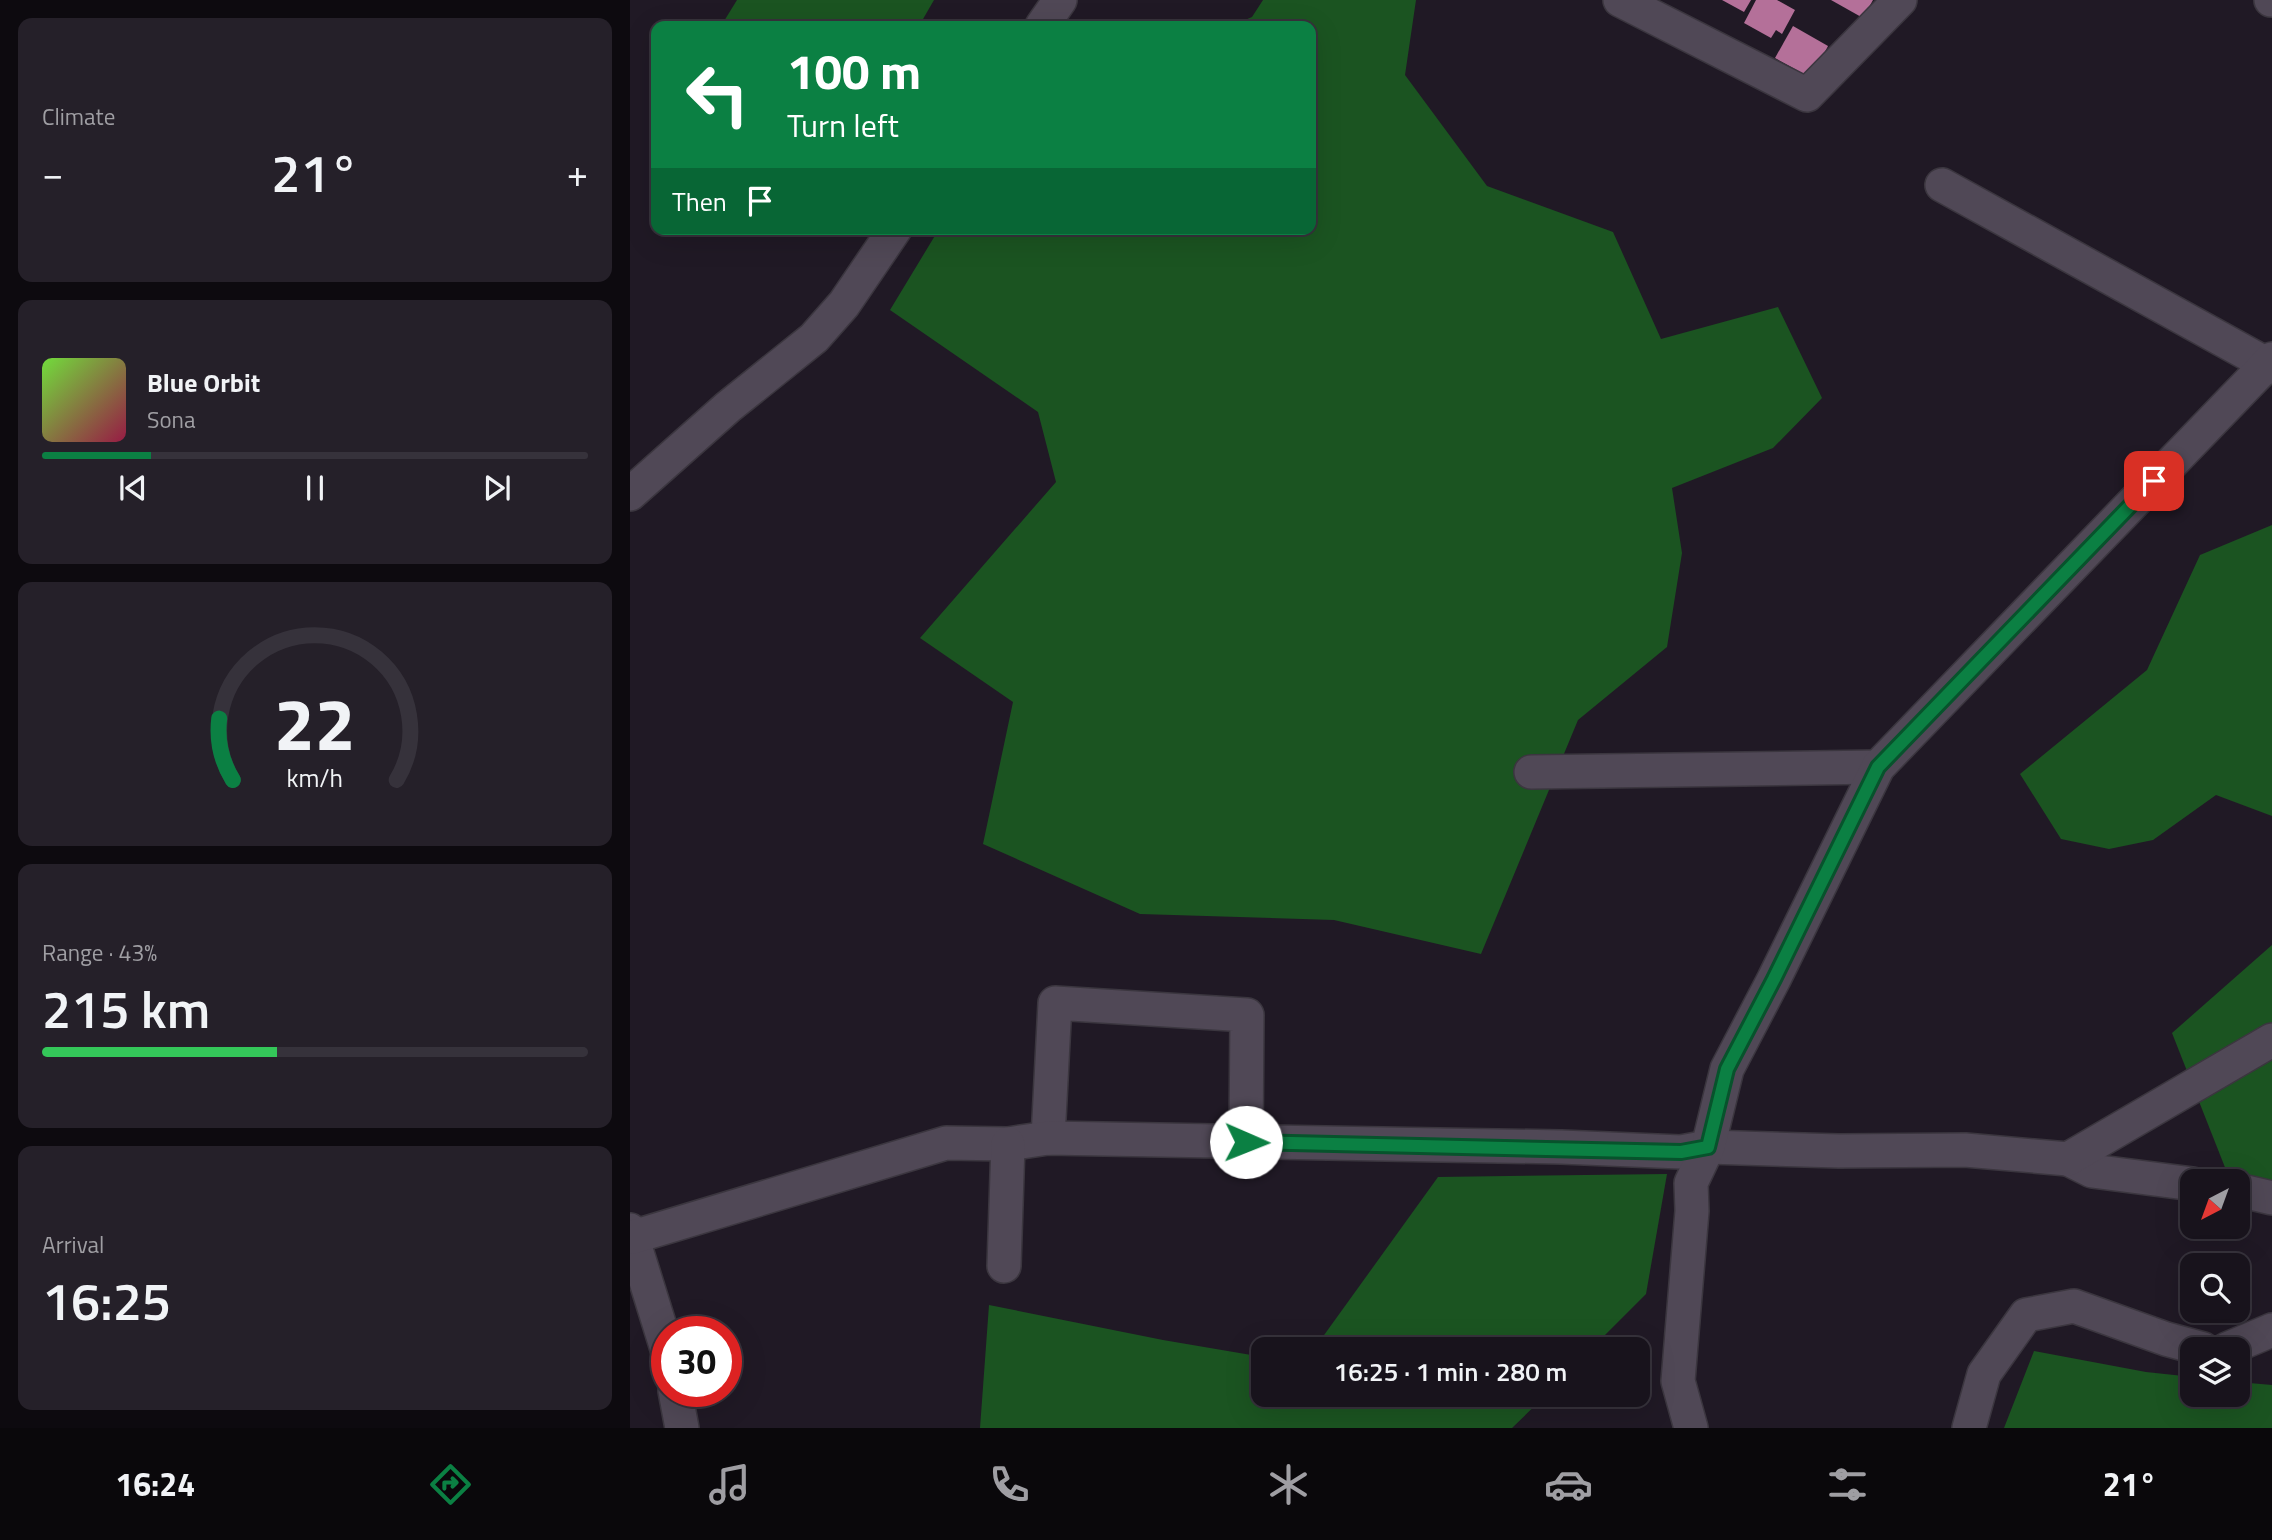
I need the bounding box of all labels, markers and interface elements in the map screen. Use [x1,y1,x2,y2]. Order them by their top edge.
text: 100 m [787,33,921,108]
icon: left [672,49,763,140]
text: Climate [42,99,115,134]
text: Turn left [787,101,899,149]
text: 21° [271,133,359,212]
text: − [42,144,63,202]
text: + [567,144,588,202]
text: Then [672,182,727,221]
icon: arrive [741,182,779,220]
text: Blue Orbit [147,363,260,402]
text: Sona [147,402,195,437]
pin [2124,451,2184,511]
icon: arrive [2135,462,2173,500]
icon: previous [114,469,152,507]
icon: pause [296,469,334,507]
icon: next [478,469,516,507]
text: 22 [274,668,356,778]
text: km/h [287,759,343,797]
text: Range · 43% [42,935,157,970]
text: 215 km [42,969,210,1048]
position arrow [1209,1105,1283,1179]
north arrow [2180,1169,2250,1239]
map controls [2180,1169,2250,1407]
text: Arrival [42,1227,104,1262]
button: search [2180,1253,2250,1323]
text: 16:25 [42,1261,171,1340]
speed limit sign: 30 [651,1316,742,1407]
button: layers [2180,1337,2250,1407]
text: 16:25 · 1 min · 280 m [1334,1352,1567,1391]
text: 16:24 [115,1460,195,1508]
icon: directions [426,1460,475,1509]
icon: music [705,1460,754,1509]
icon: phone [985,1460,1034,1509]
icon: climate [1264,1460,1313,1509]
icon: car [1544,1460,1593,1509]
icon: filters [1823,1460,1872,1509]
text: 21° [2103,1460,2157,1508]

